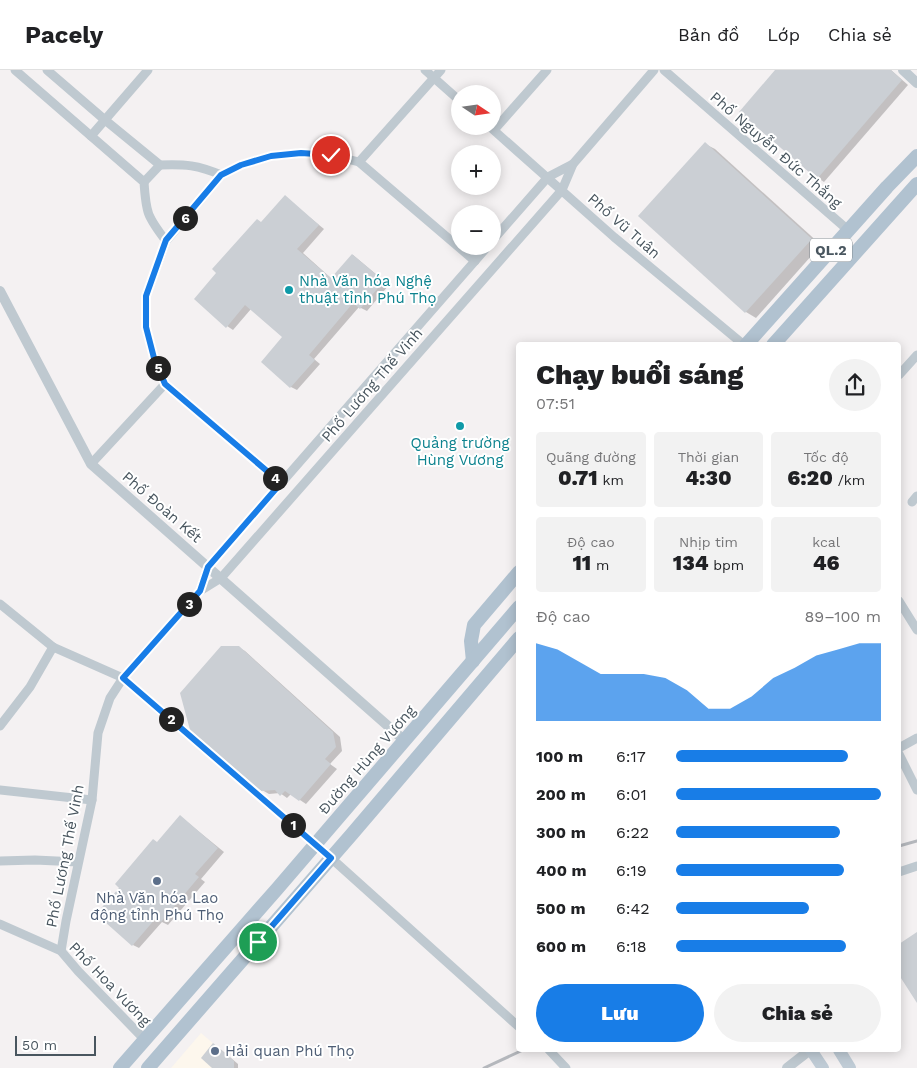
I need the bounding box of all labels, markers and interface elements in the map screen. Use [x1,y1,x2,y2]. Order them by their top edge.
text: Pacely [25,21,103,49]
text: Bản đồ [678,24,739,45]
text: Lớp [767,24,800,45]
text: Chia sẻ [828,24,892,45]
north arrow [451,85,501,135]
map controls [451,85,501,255]
street label: Phố Nguyễn Đức Thắng [706,87,846,212]
pin [310,134,352,176]
icon: check [317,141,345,169]
button: + [451,145,501,195]
street label: Phố Vũ Tuân [584,190,664,262]
button: − [451,205,501,255]
pin: 6 [172,206,198,230]
text: 6 [181,210,190,226]
road number: QL.2 [810,238,852,262]
place label: Nhà Văn hóa Nghệ thuật tỉnh Phú Thọ [299,272,437,307]
marker: Nhà Văn hóa Nghệ thuật tỉnh Phú Thọ [283,284,295,296]
street label: Phố Lương Thế Vinh [318,324,426,446]
pin: 5 [146,356,170,380]
text: Chạy buổi sáng [536,358,743,391]
button: share [829,359,881,411]
text: 5 [154,360,163,376]
text: 07:51 [536,394,575,413]
marker: Quảng trường Hùng Vương [454,420,466,432]
place label: Quảng trường Hùng Vương [411,434,509,469]
text: Quãng đường [546,449,636,465]
text: Thời gian [678,449,739,465]
text: Tốc độ [804,449,849,465]
text: 0.71 [558,465,598,490]
text: 4:30 [685,465,732,490]
text: 6:20 [787,465,833,490]
pin: 4 [262,466,288,490]
street label: Phố Đoàn Kết [119,468,206,547]
text: 4 [271,470,280,486]
text: km [598,472,624,488]
text: /km [833,472,865,488]
text: Độ cao [567,534,615,550]
text: Nhịp tim [679,534,738,550]
text: kcal [812,534,840,550]
text: 11 [572,550,591,575]
text: 134 [673,550,709,575]
text: 46 [813,550,840,575]
text: m [591,557,609,573]
text: bpm [709,557,744,573]
pin: 3 [176,592,202,616]
text: 3 [185,596,194,612]
text: Độ cao [536,607,590,626]
text: 89–100 m [804,607,881,626]
street label: Đường Hùng Vương [315,702,419,818]
pin: 2 [158,706,184,732]
text: 2 [167,711,176,727]
text: 100 m [536,747,583,766]
text: 6:17 [616,747,646,766]
street label: Phố Lương Thế Vinh [42,783,88,929]
text: 200 m [536,785,586,804]
text: 6:01 [616,785,647,804]
pin: 1 [280,812,306,838]
text: 1 [290,817,297,833]
text: 300 m [536,823,586,842]
text: 6:22 [616,823,649,842]
text: 400 m [536,861,587,880]
text: 6:19 [616,861,647,880]
marker: Nhà Văn hóa Lao động tỉnh Phú Thọ [151,875,163,887]
place label: Nhà Văn hóa Lao động tỉnh Phú Thọ [90,889,224,924]
text: 500 m [536,899,586,918]
text: 6:42 [616,899,650,918]
pin [237,921,279,963]
icon: arrive [244,928,272,956]
text: 600 m [536,937,586,956]
text: 6:18 [616,937,647,956]
street label: Phố Hoa Vương [65,938,155,1030]
button: Lưu [536,984,704,1042]
button: Chia sẻ [714,984,881,1042]
scale bar [15,1033,96,1056]
text: 50 m [22,1037,57,1053]
place label: Hải quan Phú Thọ [225,1042,355,1060]
marker: Hải quan Phú Thọ [209,1045,221,1057]

